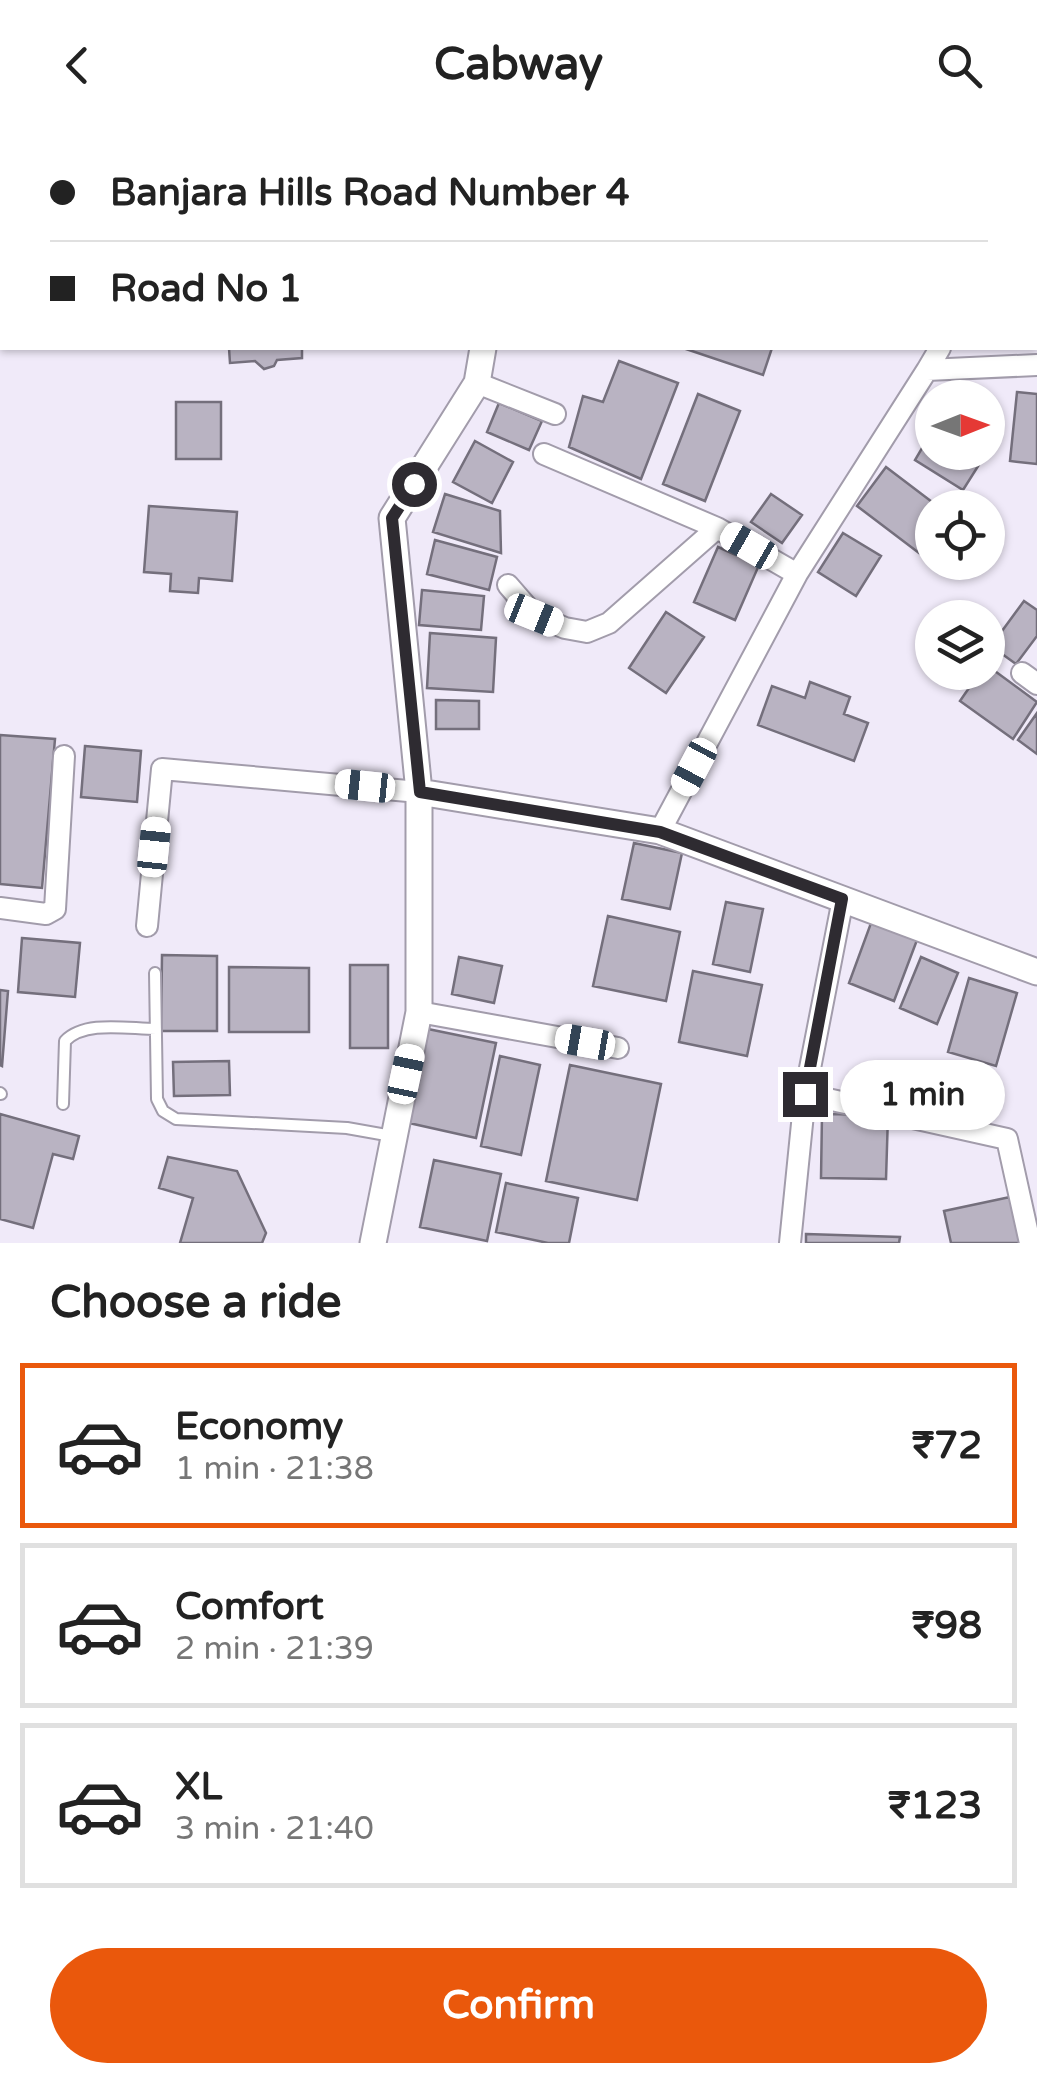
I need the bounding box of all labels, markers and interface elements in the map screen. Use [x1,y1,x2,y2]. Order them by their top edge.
icon: back [50,38,105,93]
text: Cabway [434,38,603,92]
icon: search [932,38,987,93]
text: Banjara Hills Road Number 4 [110,170,630,216]
text: Road No 1 [110,266,302,312]
north arrow [915,380,1005,470]
map controls [915,380,1005,690]
route start [392,462,437,507]
button: locate [915,490,1005,580]
car [716,518,782,574]
car [501,590,567,640]
button: layers [915,600,1005,690]
car [667,733,721,801]
car [334,768,396,804]
car [136,816,172,878]
car [553,1022,617,1062]
car [385,1042,427,1106]
callout: 1 min [840,1059,1005,1129]
route end [783,1072,828,1117]
text: 1 min [880,1076,965,1114]
text: Choose a ride [50,1276,341,1330]
icon: car [55,1401,145,1491]
text: Economy [175,1404,343,1450]
text: ₹72 [912,1423,982,1469]
text: 1 min · 21:38 [175,1450,374,1488]
icon: car [55,1581,145,1671]
text: Comfort [175,1584,324,1630]
text: ₹98 [912,1603,982,1649]
text: 2 min · 21:39 [175,1630,374,1668]
icon: car [55,1761,145,1851]
text: XL [175,1764,222,1810]
text: ₹123 [888,1783,982,1829]
text: 3 min · 21:40 [175,1810,374,1848]
button: Confirm [50,1948,987,2063]

